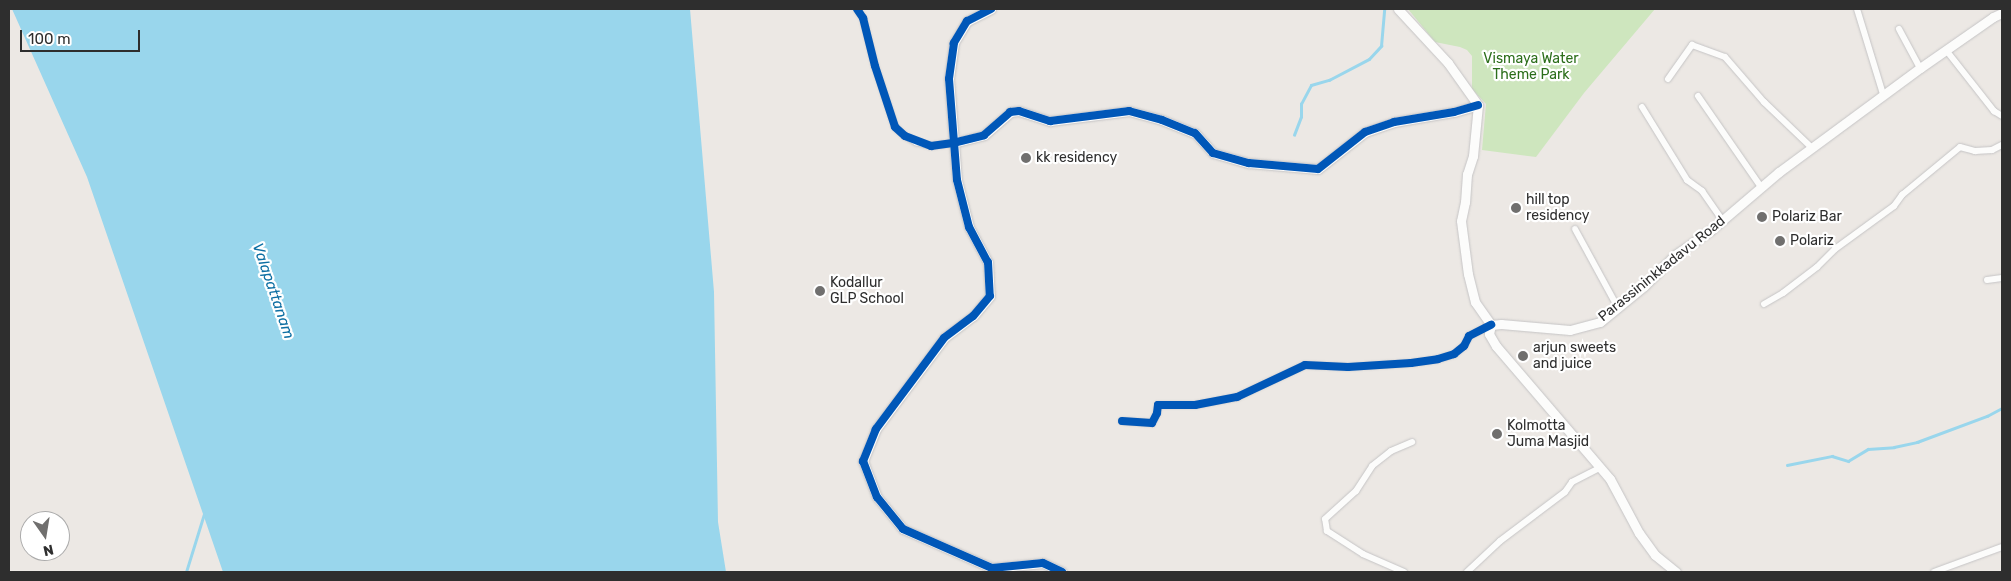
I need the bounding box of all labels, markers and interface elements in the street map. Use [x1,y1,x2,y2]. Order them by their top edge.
scale bar [22,20,142,52]
text: 100 m [28,30,70,48]
park label: Vismaya Water Theme Park [1483,51,1579,84]
place label: kk residency [1036,150,1117,166]
marker: kk residency [1020,152,1032,164]
place label: hill top residency [1526,192,1589,224]
marker: hill top residency [1510,202,1522,214]
place label: Polariz Bar [1772,209,1842,225]
marker: Polariz Bar [1756,211,1768,223]
street label: Parassininkkadavu Road [1595,213,1729,325]
place label: Polariz [1790,233,1834,249]
marker: Polariz [1774,235,1786,247]
water label: Valapattanam [248,241,298,341]
place label: Kodallur GLP School [830,275,904,308]
marker: Kodallur GLP School [814,285,826,297]
place label: arjun sweets and juice [1533,340,1616,372]
marker: arjun sweets and juice [1517,350,1529,362]
place label: Kolmotta Juma Masjid [1507,418,1589,451]
marker: Kolmotta Juma Masjid [1491,428,1503,440]
north arrow [20,511,70,561]
text: N [41,541,55,560]

